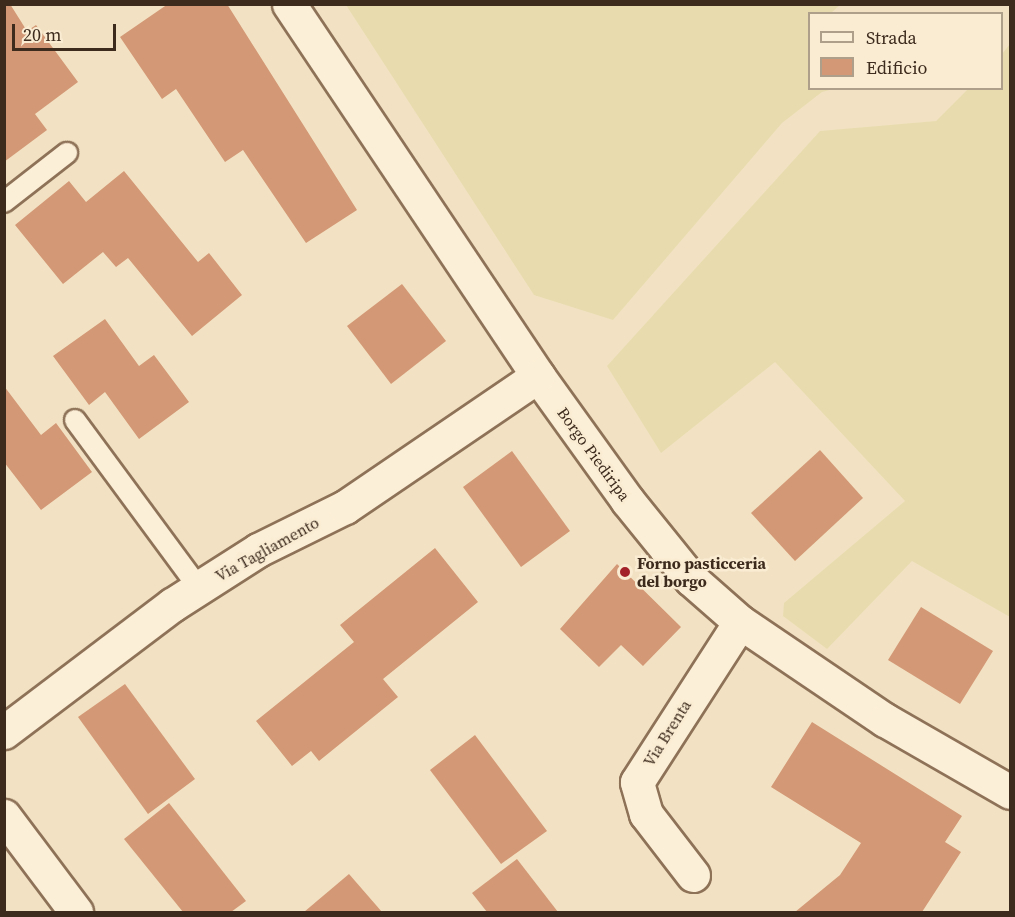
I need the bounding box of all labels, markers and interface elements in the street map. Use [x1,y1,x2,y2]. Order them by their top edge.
scale bar [15,12,118,50]
legend [808,12,1003,90]
text: 20 m [23,22,61,47]
text: Strada [866,25,917,50]
text: Edificio [866,55,927,80]
street label: Borgo Piediripa [554,403,634,505]
street label: Via Tagliamento [212,513,322,585]
place label: Forno pasticceria del borgo [637,553,766,591]
marker: Forno pasticceria del borgo [618,565,632,579]
street label: Via Brenta [639,696,695,770]

